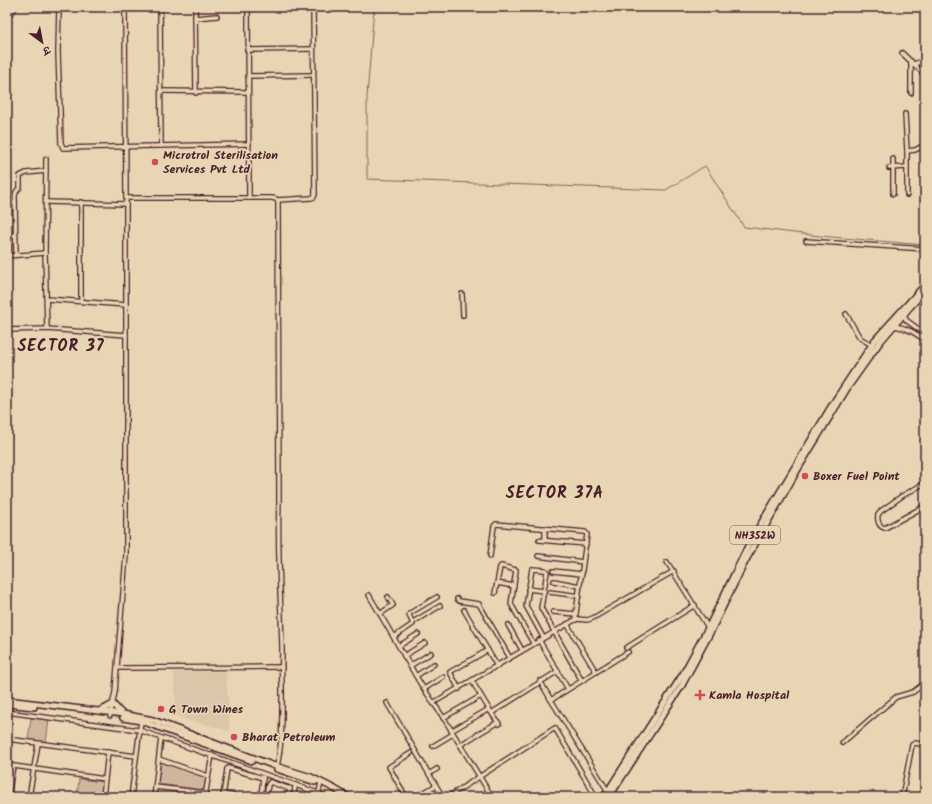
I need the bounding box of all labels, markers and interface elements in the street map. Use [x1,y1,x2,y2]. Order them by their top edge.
north arrow [22,22,62,62]
text: उ [37,40,54,60]
place label: Microtrol Sterilisation Services Pvt Ltd [163,146,278,179]
marker: Microtrol Sterilisation Services Pvt Ltd [150,157,160,167]
district label: SECTOR 37 [17,334,105,359]
place label: Boxer Fuel Point [813,467,900,486]
marker: Boxer Fuel Point [800,471,810,481]
district label: SECTOR 37A [506,481,604,506]
road number: NH352W [730,526,780,544]
place label: Kamla Hospital [709,686,790,705]
marker: Kamla Hospital [694,689,706,701]
place label: G Town Wines [169,700,244,719]
marker: G Town Wines [156,704,166,714]
place label: Bharat Petroleum [242,728,335,747]
marker: Bharat Petroleum [229,732,239,742]

